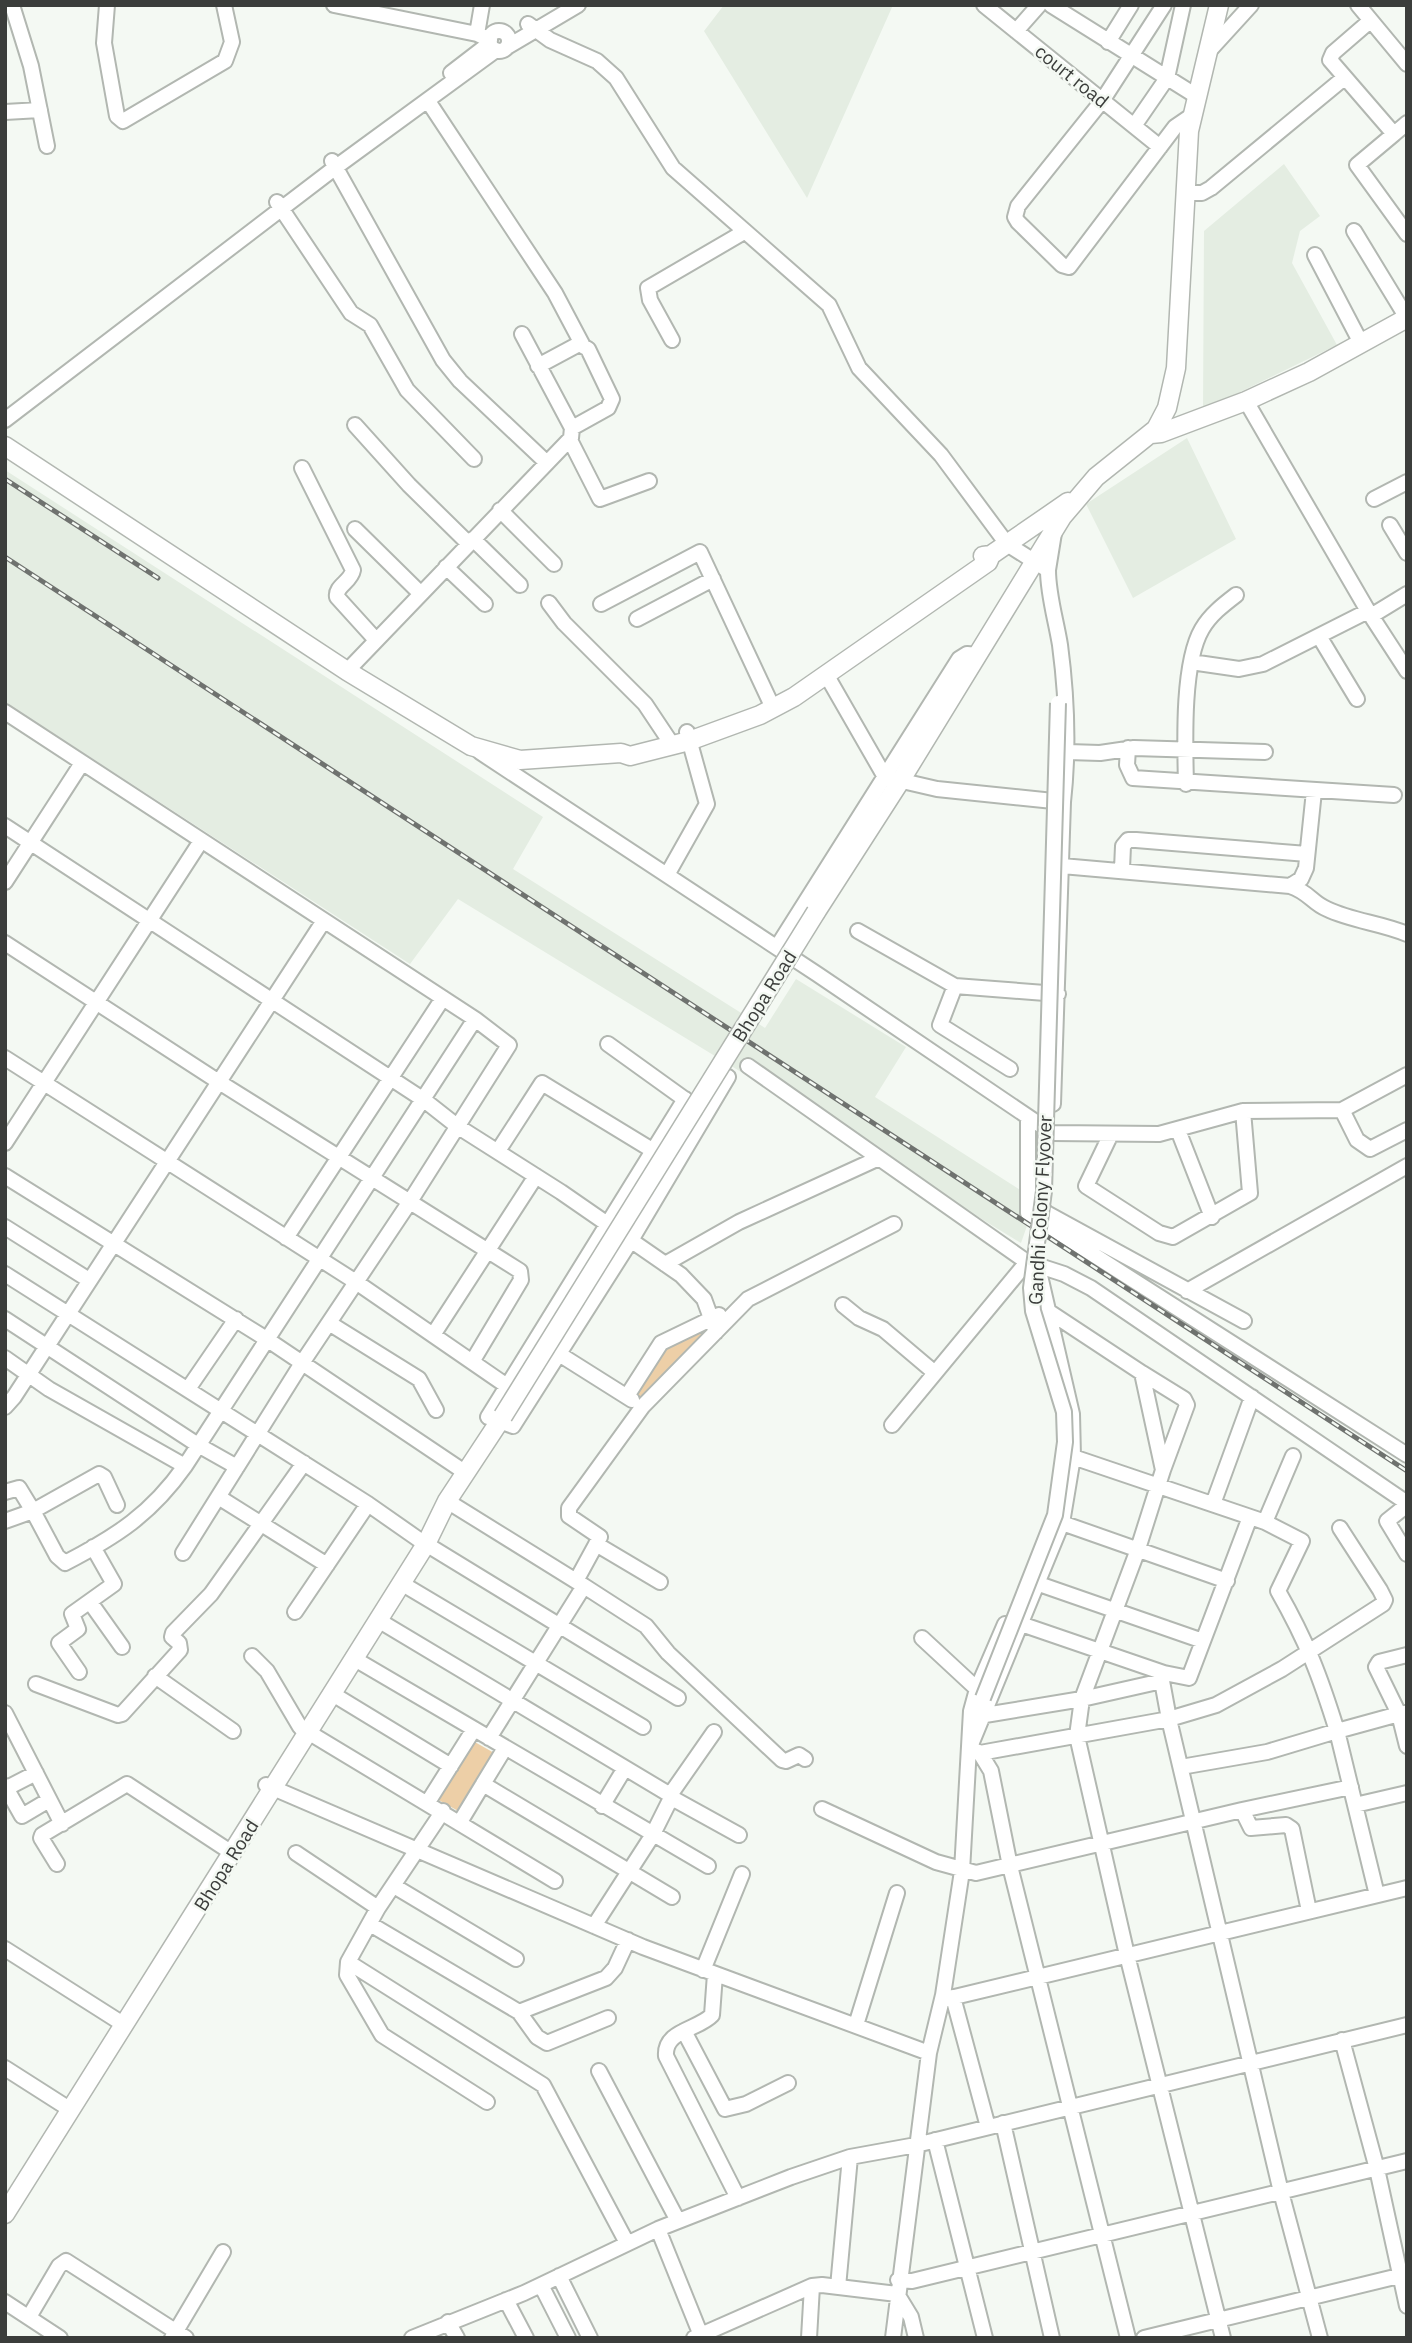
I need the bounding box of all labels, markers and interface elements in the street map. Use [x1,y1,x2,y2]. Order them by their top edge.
street label: court road [1030,39,1114,113]
street label: Bhopa Road [726,946,802,1046]
street label: Gandhi Colony Flyover [1023,1114,1057,1306]
street label: Bhopa Road [188,1815,264,1915]

